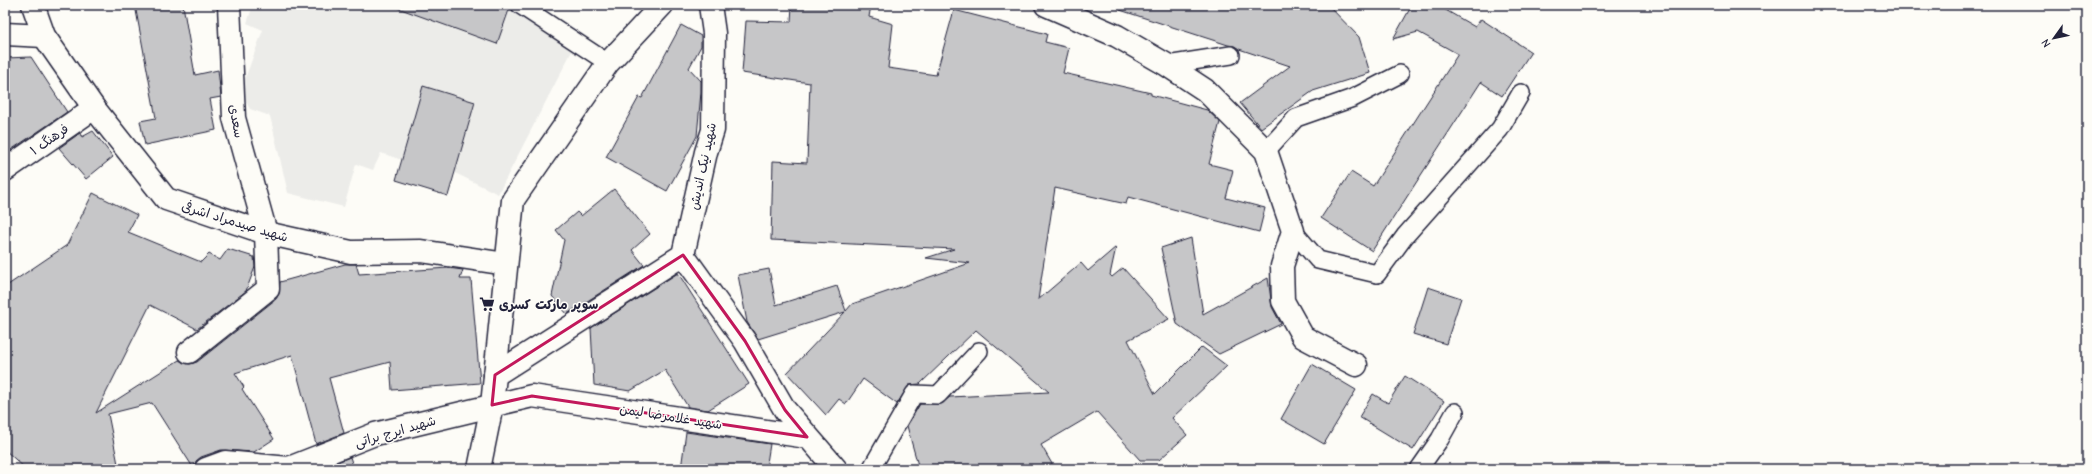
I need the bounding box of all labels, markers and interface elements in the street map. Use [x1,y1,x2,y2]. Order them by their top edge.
north arrow [2034,18,2074,58]
text: N [2039,37,2053,50]
street label: سعدی [226,103,247,139]
street label: فرهنگ ۱ [27,121,71,158]
street label: شهید نیک اندیش [686,121,720,211]
street label: شهید صیدمراد اشرفی [180,197,290,246]
supermarket icon: سوپر مارکت کسری [478,295,496,313]
place label: سوپر مارکت کسری [499,297,598,313]
street label: شهید غلامرضا لیمن [618,401,723,433]
street label: شهید ایرج براتی [353,413,438,452]

